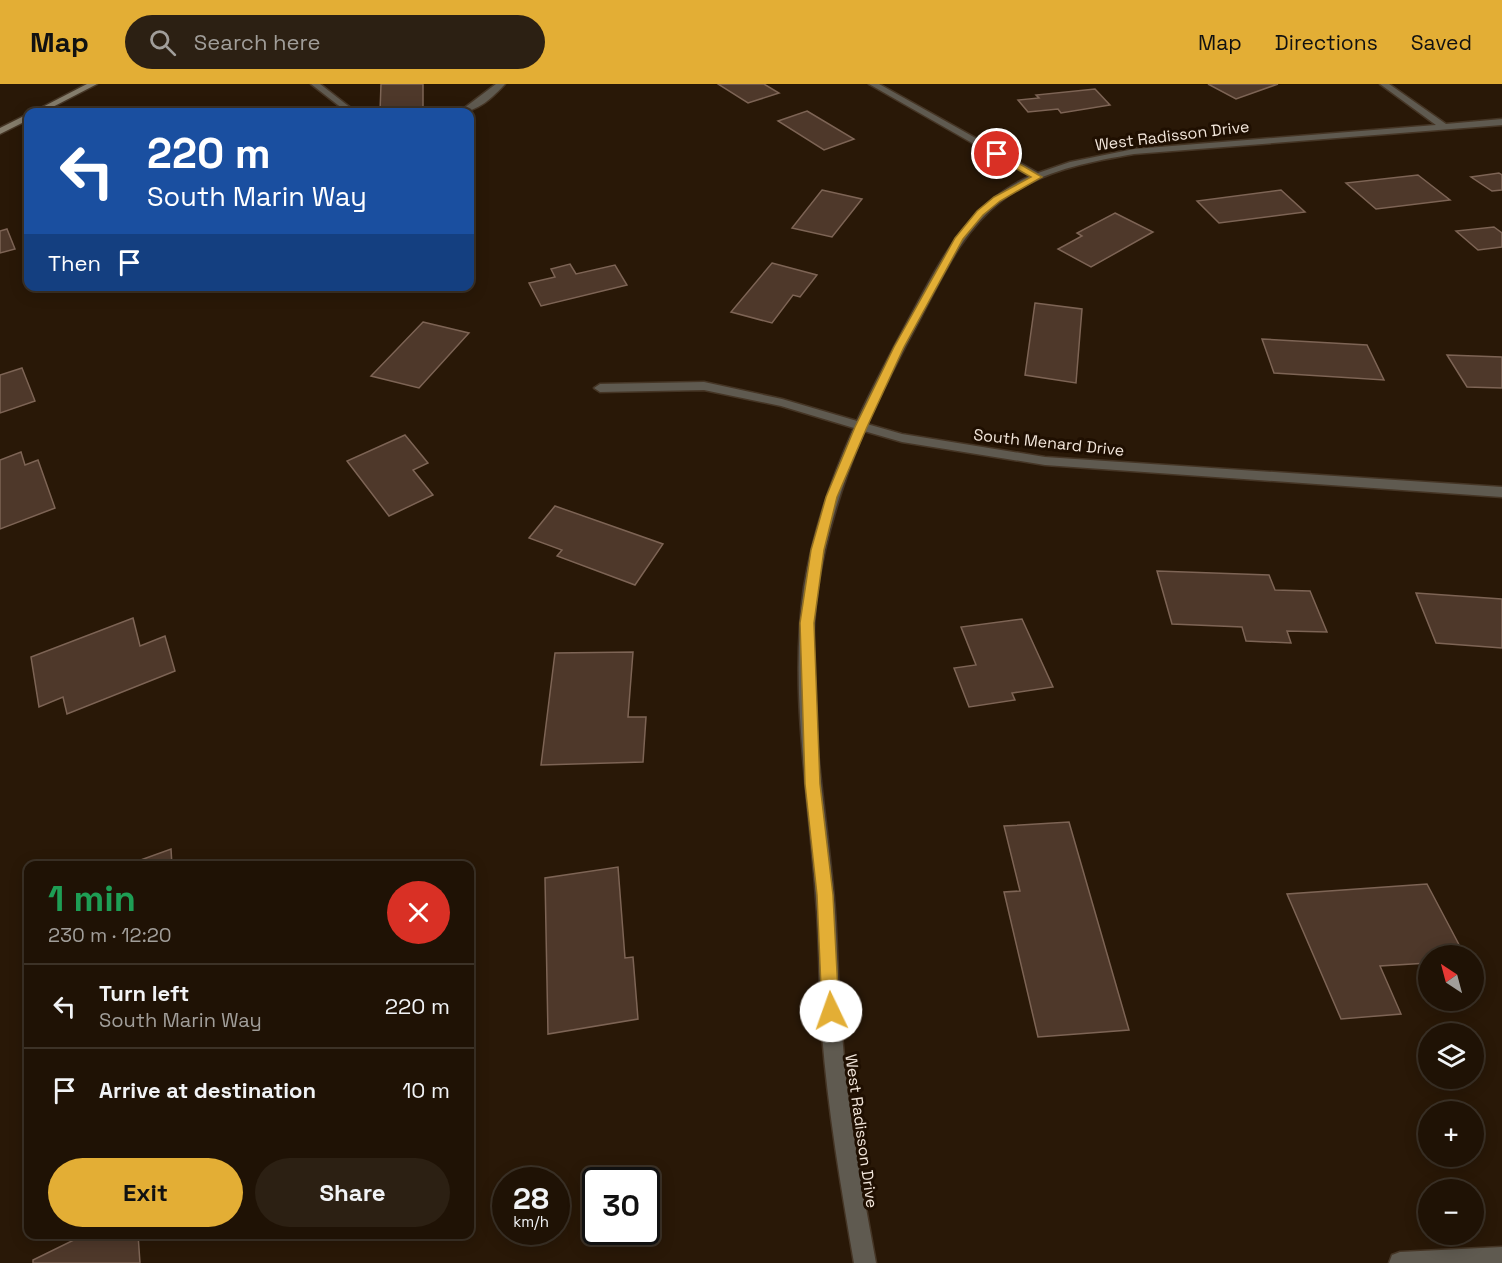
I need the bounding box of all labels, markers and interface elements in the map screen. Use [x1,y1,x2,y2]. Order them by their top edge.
search box [125,15,545,69]
text: Map [30,24,89,60]
icon: search [146,26,179,59]
text: Search here [194,28,321,56]
text: Map [1198,29,1242,56]
text: Directions [1275,29,1378,56]
text: Saved [1411,29,1472,56]
street label: West Radisson Drive [1094,116,1250,155]
text: 220 m [147,127,271,180]
pin [971,128,1022,179]
icon: left [48,132,126,210]
icon: arrive [980,137,1013,170]
text: South Marin Way [147,179,367,214]
icon: arrive [113,246,146,279]
text: Then [48,249,101,277]
street label: South Menard Drive [972,424,1125,461]
text: 1 min [48,876,136,922]
button: close [387,881,450,944]
text: 230 m · 12:20 [48,922,172,948]
north arrow [1418,945,1484,1011]
map controls [1418,945,1484,1245]
text: Turn left [99,979,189,1007]
position arrow [799,979,863,1043]
icon: left [48,990,81,1023]
text: 220 m [385,992,450,1020]
text: South Marin Way [99,1007,262,1033]
button: layers [1418,1023,1484,1089]
street label: West Radisson Drive [840,1053,883,1209]
icon: arrive [48,1074,81,1107]
text: Arrive at destination [99,1076,316,1104]
text: 10 m [402,1076,450,1104]
button: + [1418,1101,1484,1167]
button: Exit [48,1158,243,1227]
button: Share [255,1158,450,1227]
speed limit sign: 30 [582,1167,660,1245]
text: 28 [513,1179,549,1218]
button: − [1418,1179,1484,1245]
text: km/h [513,1212,549,1231]

